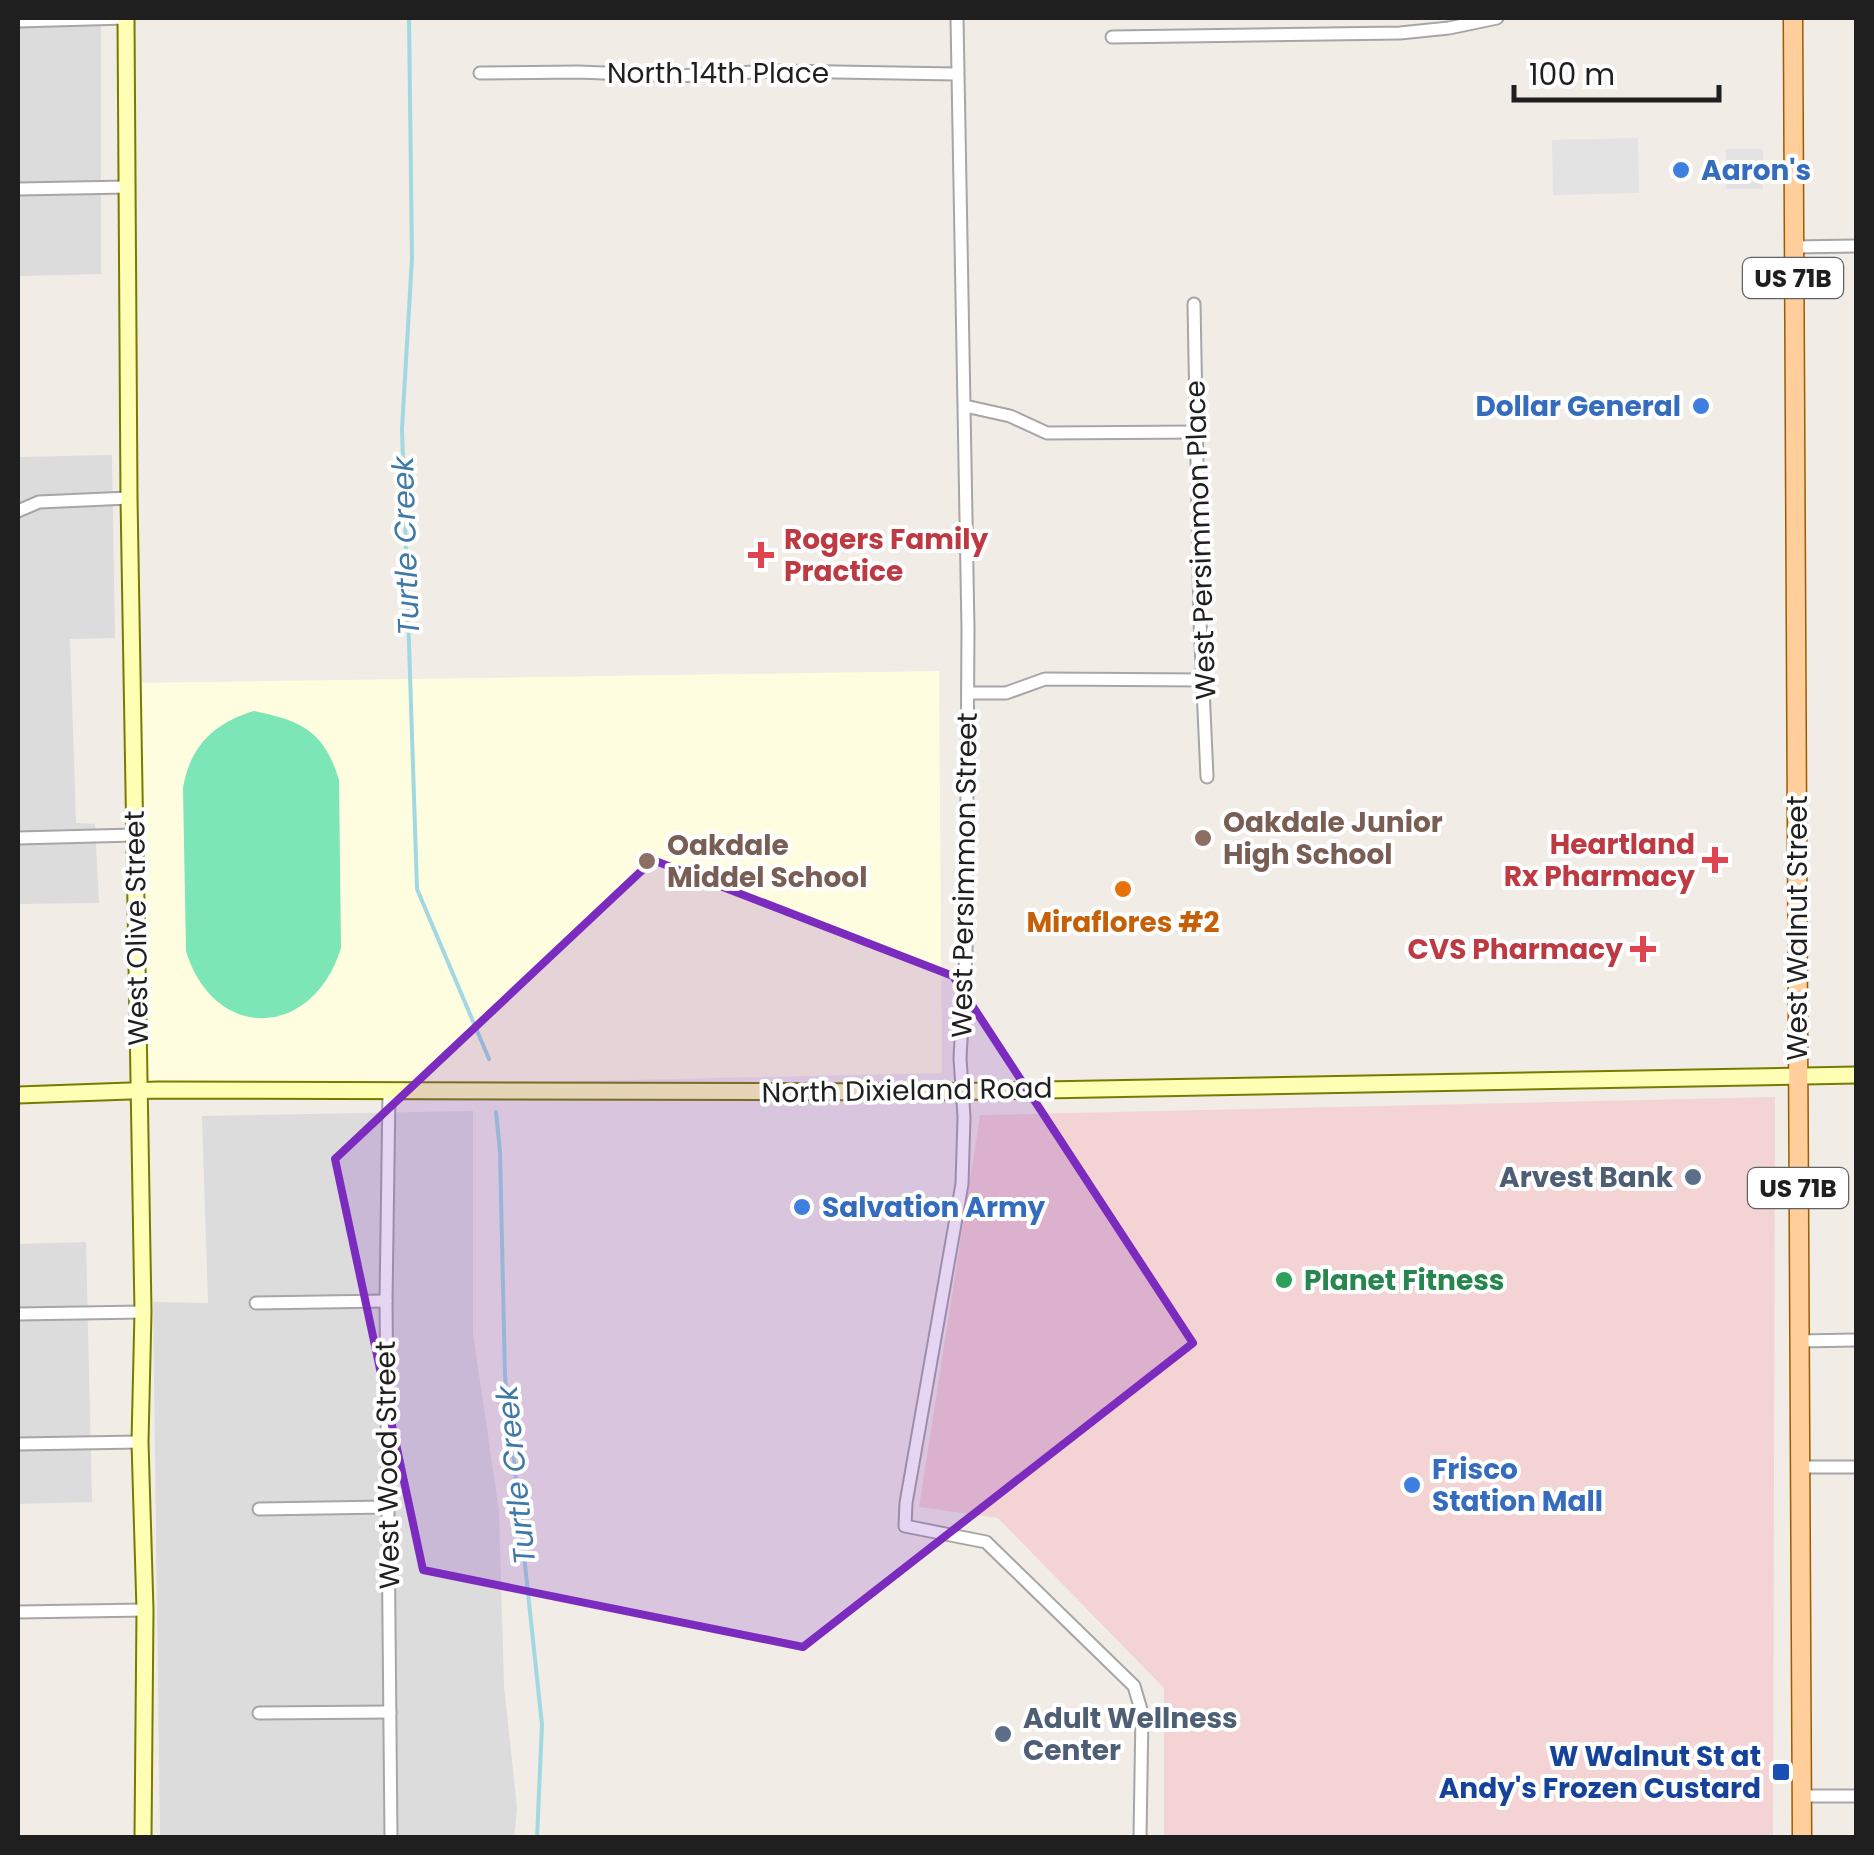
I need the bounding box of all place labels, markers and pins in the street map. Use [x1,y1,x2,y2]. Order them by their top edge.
place label: Aaron's [1701,151,1811,190]
marker: Aaron's [1670,159,1692,181]
place label: Dollar General [1475,387,1681,426]
marker: Dollar General [1690,395,1712,417]
place label: Rogers Family Practice [784,520,988,591]
marker: Rogers Family Practice [748,542,774,568]
place label: Oakdale Junior High School [1223,803,1443,874]
place label: Heartland Rx Pharmacy [1504,825,1695,896]
place label: Oakdale Middel School [667,826,867,897]
marker: Oakdale Junior High School [1192,827,1214,849]
marker: Heartland Rx Pharmacy [1704,849,1726,871]
marker: Oakdale Middel School [636,850,658,872]
marker: Miraflores #2 [1112,878,1134,900]
place label: Miraflores #2 [1026,903,1220,942]
place label: CVS Pharmacy [1407,930,1623,969]
marker: CVS Pharmacy [1632,938,1654,960]
place label: Arvest Bank [1499,1158,1674,1197]
marker: Arvest Bank [1682,1166,1704,1188]
place label: Salvation Army [822,1188,1046,1227]
marker: Salvation Army [791,1196,813,1218]
place label: Planet Fitness [1304,1261,1504,1300]
marker: Planet Fitness [1273,1269,1295,1291]
place label: Frisco Station Mall [1432,1450,1603,1521]
marker: Frisco Station Mall [1401,1474,1423,1496]
place label: Adult Wellness Center [1023,1699,1238,1770]
marker: Adult Wellness Center [992,1723,1014,1745]
place label: W Walnut St at Andy's Frozen Custard [1439,1737,1761,1808]
marker: W Walnut St at Andy's Frozen Custard [1770,1761,1792,1783]

